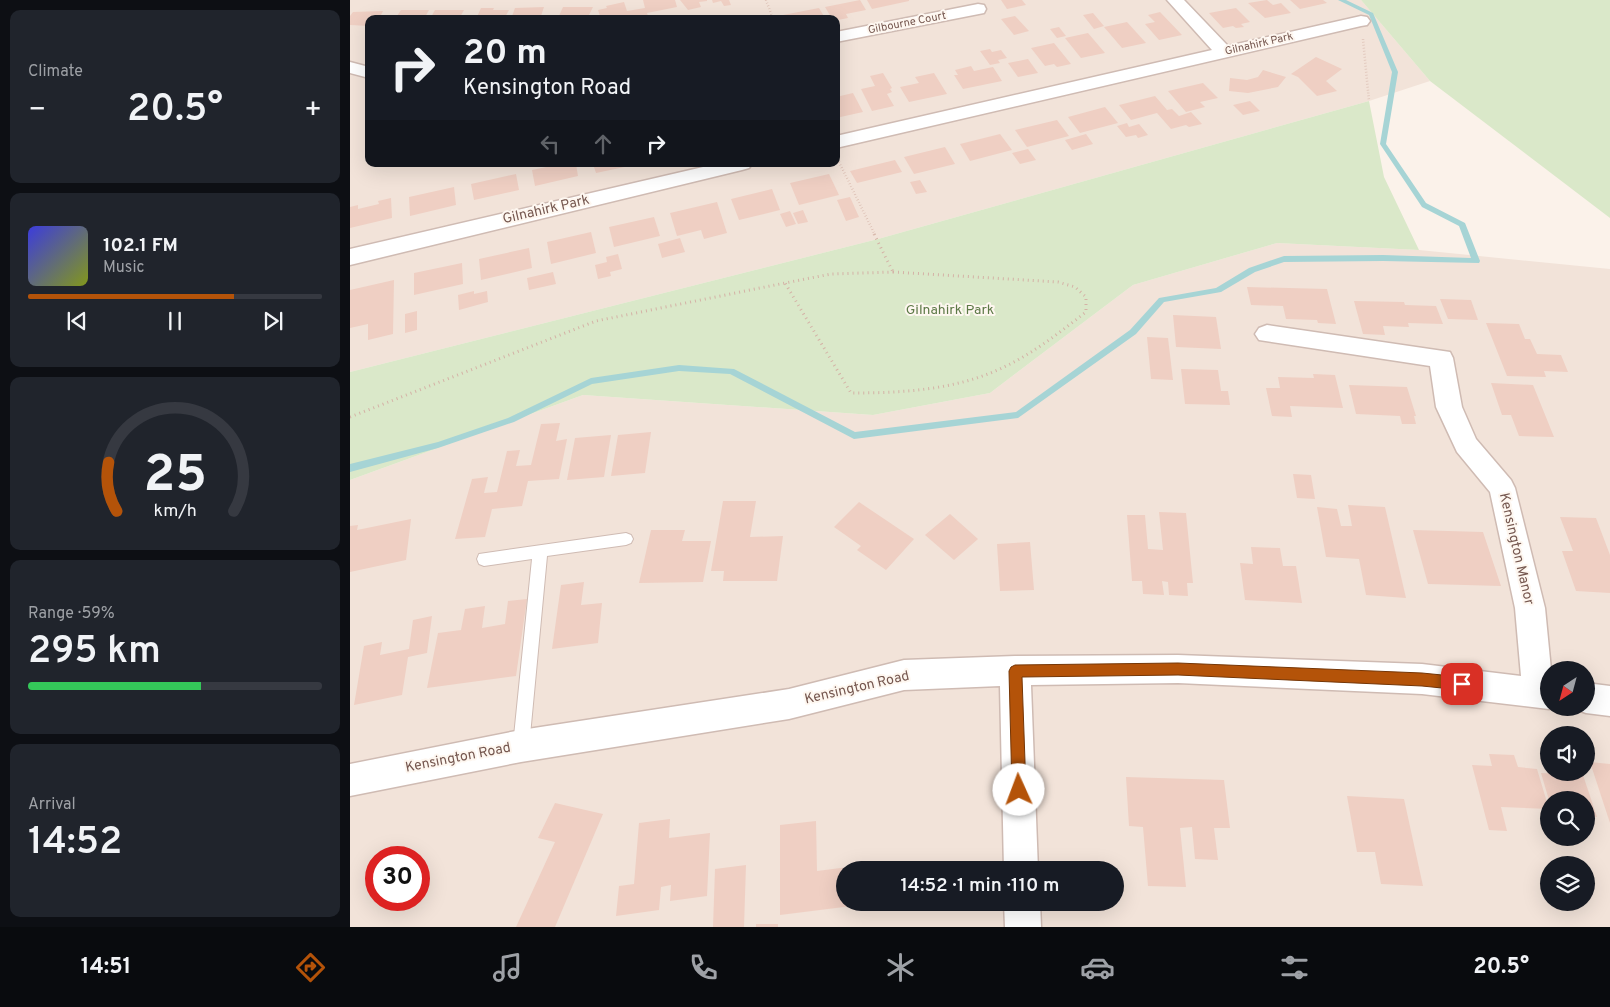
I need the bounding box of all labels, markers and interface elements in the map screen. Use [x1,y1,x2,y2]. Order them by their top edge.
street label: Gilbourne Court [867,9,947,37]
street label: Gilnahirk Park [1224,29,1295,59]
text: 20 m [463,32,547,76]
icon: right [380,35,445,100]
text: Climate [28,62,83,82]
text: Kensington Road [463,75,631,102]
text: 20.5° [127,86,223,135]
text: − [28,93,46,129]
text: + [304,93,322,129]
icon: left [536,130,564,158]
icon: ahead [589,130,617,158]
icon: right [642,130,670,158]
street label: Gilnahirk Park [501,192,591,228]
text: 102.1 FM [103,234,178,258]
text: Music [103,258,144,278]
park label: Gilnahirk Park [906,302,994,319]
icon: previous [63,307,91,335]
icon: pause [161,307,189,335]
icon: next [259,307,287,335]
text: 25 [143,444,207,510]
street label: Kensington Manor [1495,491,1537,607]
text: km/h [153,500,197,523]
text: Range · 59% [28,604,115,624]
text: 295 km [28,628,161,677]
north arrow [1540,661,1595,716]
map controls [1540,661,1595,911]
pin [1441,663,1483,705]
street label: Kensington Road [803,668,911,708]
icon: arrive [1448,670,1476,698]
button: sound [1540,726,1595,781]
street label: Kensington Road [404,739,512,777]
position arrow [992,763,1044,815]
button: search [1540,791,1595,846]
text: Arrival [28,795,76,815]
text: 14:52 [28,819,122,868]
speed limit sign: 30 [365,846,430,911]
button: layers [1540,856,1595,911]
text: 14:52 · 1 min · 110 m [901,874,1059,898]
icon: directions [293,950,328,985]
icon: music [490,950,525,985]
icon: phone [686,950,721,985]
icon: climate [883,950,918,985]
icon: car [1080,950,1115,985]
icon: filters [1277,950,1312,985]
text: 14:51 [81,954,131,981]
text: 20.5° [1473,954,1529,981]

